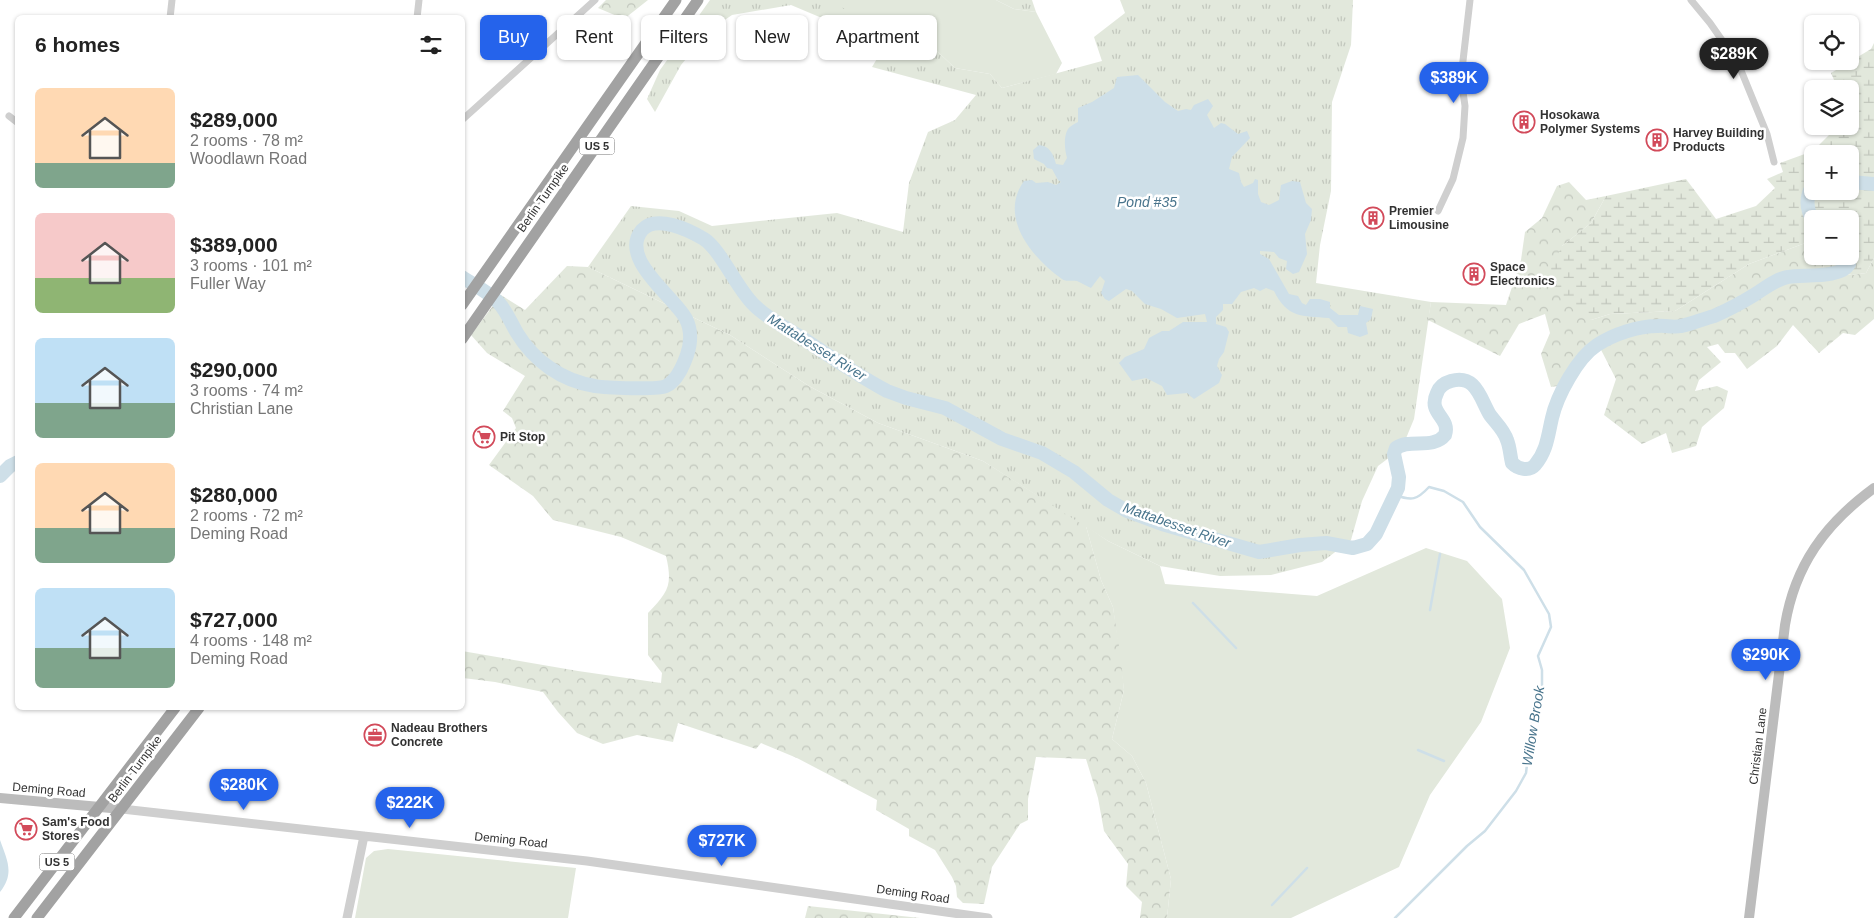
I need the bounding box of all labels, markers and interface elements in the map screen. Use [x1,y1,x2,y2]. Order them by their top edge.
chip: Buy [480,15,547,60]
chip: Rent [557,15,631,60]
chip: Filters [641,15,726,60]
chip: New [736,15,808,60]
chip: Apartment [818,15,937,60]
map controls [1804,15,1859,265]
button: locate [1804,15,1859,70]
icon: filters [417,31,445,59]
text: 6 homes [35,33,120,56]
pin: $289K [1699,38,1769,80]
text: $289K [1710,45,1758,62]
pin: $389K [1419,62,1489,104]
text: $389K [1430,69,1478,86]
button: layers [1804,80,1859,135]
icon: home [75,108,135,168]
text: $289,000 [190,108,278,131]
place label: Hosokawa Polymer Systems [1540,108,1640,136]
building icon: Hosokawa Polymer Systems [1512,110,1536,134]
place label: Harvey Building Products [1673,126,1764,154]
building icon: Harvey Building Products [1645,128,1669,152]
text: 2 rooms · 78 m² [190,132,303,149]
road number: US 5 [580,138,614,154]
button: + [1804,145,1859,200]
text: Woodlawn Road [190,150,307,167]
street label: Berlin Turnpike [514,161,572,235]
water label: Pond #35 [1117,194,1177,210]
place label: Premier Limousine [1389,204,1449,232]
building icon: Premier Limousine [1361,206,1385,230]
button: − [1804,210,1859,265]
icon: home [75,233,135,293]
text: $389,000 [190,233,278,256]
text: 3 rooms · 101 m² [190,257,312,274]
place label: Space Electronics [1490,260,1555,288]
building icon: Space Electronics [1462,262,1486,286]
text: Fuller Way [190,275,266,292]
water label: Mattabesset River [765,310,870,384]
icon: home [75,358,135,418]
text: $290,000 [190,358,278,381]
text: 3 rooms · 74 m² [190,382,303,399]
text: Christian Lane [190,400,293,417]
supermarket icon: Pit Stop [472,425,496,449]
place label: Pit Stop [500,430,545,444]
icon: home [75,483,135,543]
text: $280,000 [190,483,278,506]
water label: Mattabesset River [1121,499,1234,551]
text: 2 rooms · 72 m² [190,507,303,524]
text: Deming Road [190,525,288,542]
icon: home [75,608,135,668]
text: $727,000 [190,608,278,631]
text: 4 rooms · 148 m² [190,632,312,649]
pin: $290K [1731,638,1801,681]
text: $290K [1742,646,1790,663]
text: Deming Road [190,650,288,667]
water label: Willow Brook [1519,684,1547,767]
street label: Christian Lane [1746,706,1770,785]
place label: Nadeau Brothers Concrete [391,721,488,749]
office icon: Nadeau Brothers Concrete [363,723,387,747]
street label: Berlin Turnpike [105,733,165,805]
pin: $280K [209,768,279,811]
text: $280K [220,776,268,793]
street label: Deming Road [12,780,86,800]
pin: $222K [375,786,445,829]
text: $222K [386,794,434,811]
place label: Sam's Food Stores [42,815,110,843]
supermarket icon: Sam's Food Stores [14,817,38,841]
pin: $727K [687,824,757,867]
street label: Deming Road [474,829,548,851]
text: $727K [698,832,746,849]
road number: US 5 [40,854,74,870]
street label: Deming Road [876,882,950,906]

